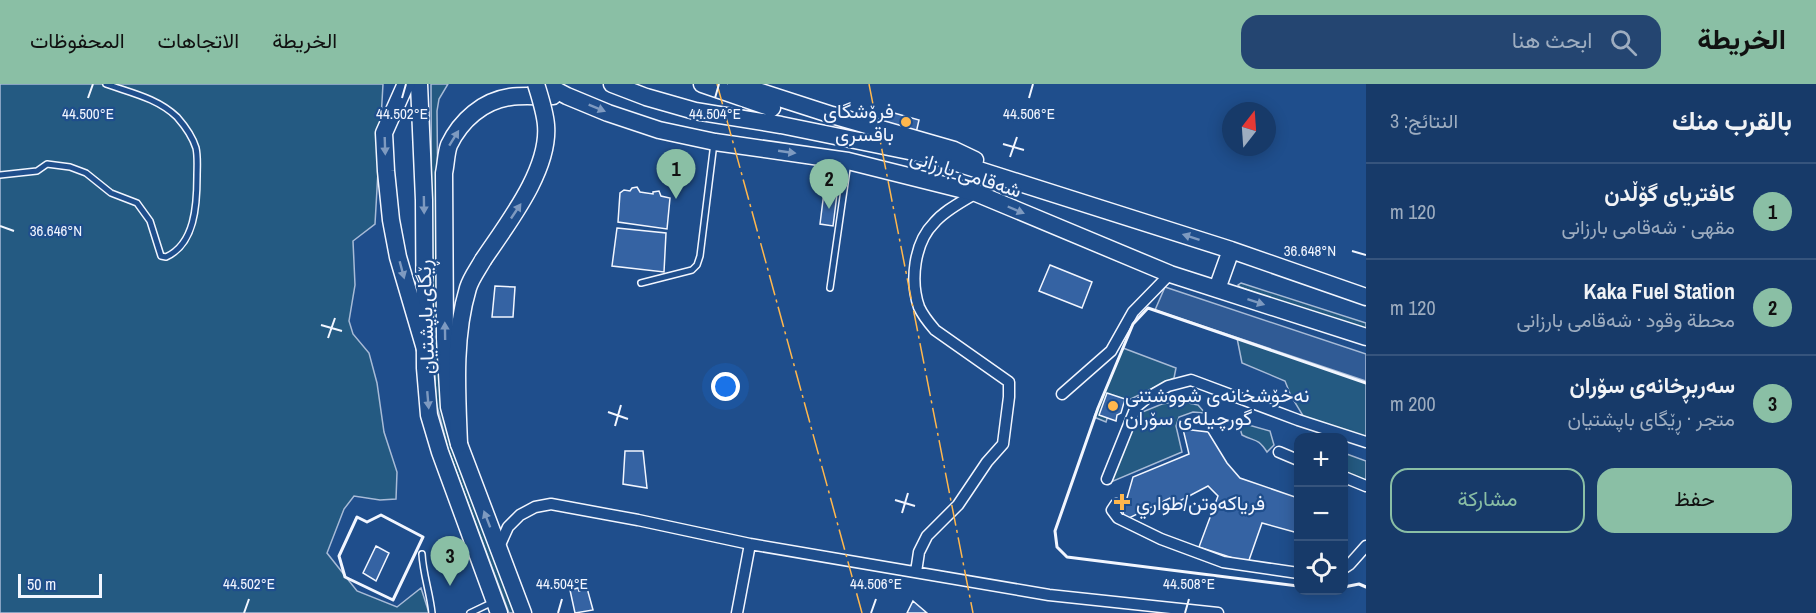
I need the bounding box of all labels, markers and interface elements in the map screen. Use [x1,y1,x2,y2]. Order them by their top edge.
search box [1241,15,1661,69]
text: الخريطة [1697,20,1786,58]
text: ابحث هنا [1512,25,1592,55]
text: المحفوظات [30,26,125,55]
text: الاتجاهات [158,26,239,55]
text: الخريطة [272,26,337,55]
icon: search [1607,26,1640,59]
place label: فرۆشگای باقسری [823,97,894,147]
north arrow [1222,102,1276,156]
text: 44.500°E [62,103,114,124]
text: 44.502°E [376,103,428,124]
text: 44.504°E [689,103,741,124]
text: 44.506°E [1003,103,1055,124]
text: بالقرب منك [1672,103,1792,138]
one-way arrow [589,104,607,114]
text: النتائج: 3 [1390,107,1458,134]
marker: فرۆشگای باقسری [899,115,913,129]
one-way arrow [449,129,460,146]
one-way arrow [380,136,390,155]
street label: شەقامی بارزانی [907,142,1025,204]
one-way arrow [777,147,796,156]
pin: 1 [656,150,696,199]
pin: 2 [810,160,848,209]
text: کافتریای گۆڵدن [1604,178,1735,208]
one-way arrow [419,196,428,215]
text: 120 m [1390,198,1436,225]
text: 1 [1768,198,1777,225]
one-way arrow [510,203,521,219]
one-way arrow [1007,205,1025,215]
text: مقهى · شەقامی بارزانی [1561,213,1735,240]
text: 36.646°N [30,220,82,241]
one-way arrow [1182,232,1200,241]
text: 36.648°N [1284,240,1336,261]
street label: ڕێگای باپشتیان [410,259,443,375]
one-way arrow [398,261,407,279]
text: Kaka Fuel Station [1584,276,1735,306]
text: 120 m [1390,294,1436,321]
text: 2 [1768,294,1777,321]
one-way arrow [1247,298,1265,307]
text: محطة وقود · شەقامی بارزانی [1517,306,1735,333]
one-way arrow [440,321,450,340]
text: سەربڕخانەی سۆران [1570,370,1735,400]
your location [711,372,740,401]
place label: نەخۆشخانەی شووشتنی گورچیلەی سۆران [1125,381,1309,432]
text: 200 m [1390,390,1436,417]
text: 3 [1768,390,1777,417]
one-way arrow [423,391,433,410]
marker: نەخۆشخانەی شووشتنی گورچیلەی سۆران [1106,399,1120,413]
text: متجر · ڕێگای باپشتیان [1567,405,1735,432]
map controls [1294,433,1348,595]
button: + [1294,433,1348,487]
button: مشاركة [1390,468,1585,533]
button: حفظ [1597,468,1792,533]
button: − [1294,487,1348,541]
place label: فریاکەوتن/طواري [1136,489,1265,520]
marker: فریاکەوتن/طواري [1113,493,1131,511]
one-way arrow [481,510,491,528]
pin: 3 [430,536,470,586]
button: locate [1294,541,1348,595]
scale bar [18,571,102,598]
text: 50 m [27,573,56,595]
text: 44.502°E [223,573,275,594]
text: 44.504°E [536,573,588,594]
text: 44.506°E [850,573,902,594]
text: 44.508°E [1163,573,1215,594]

